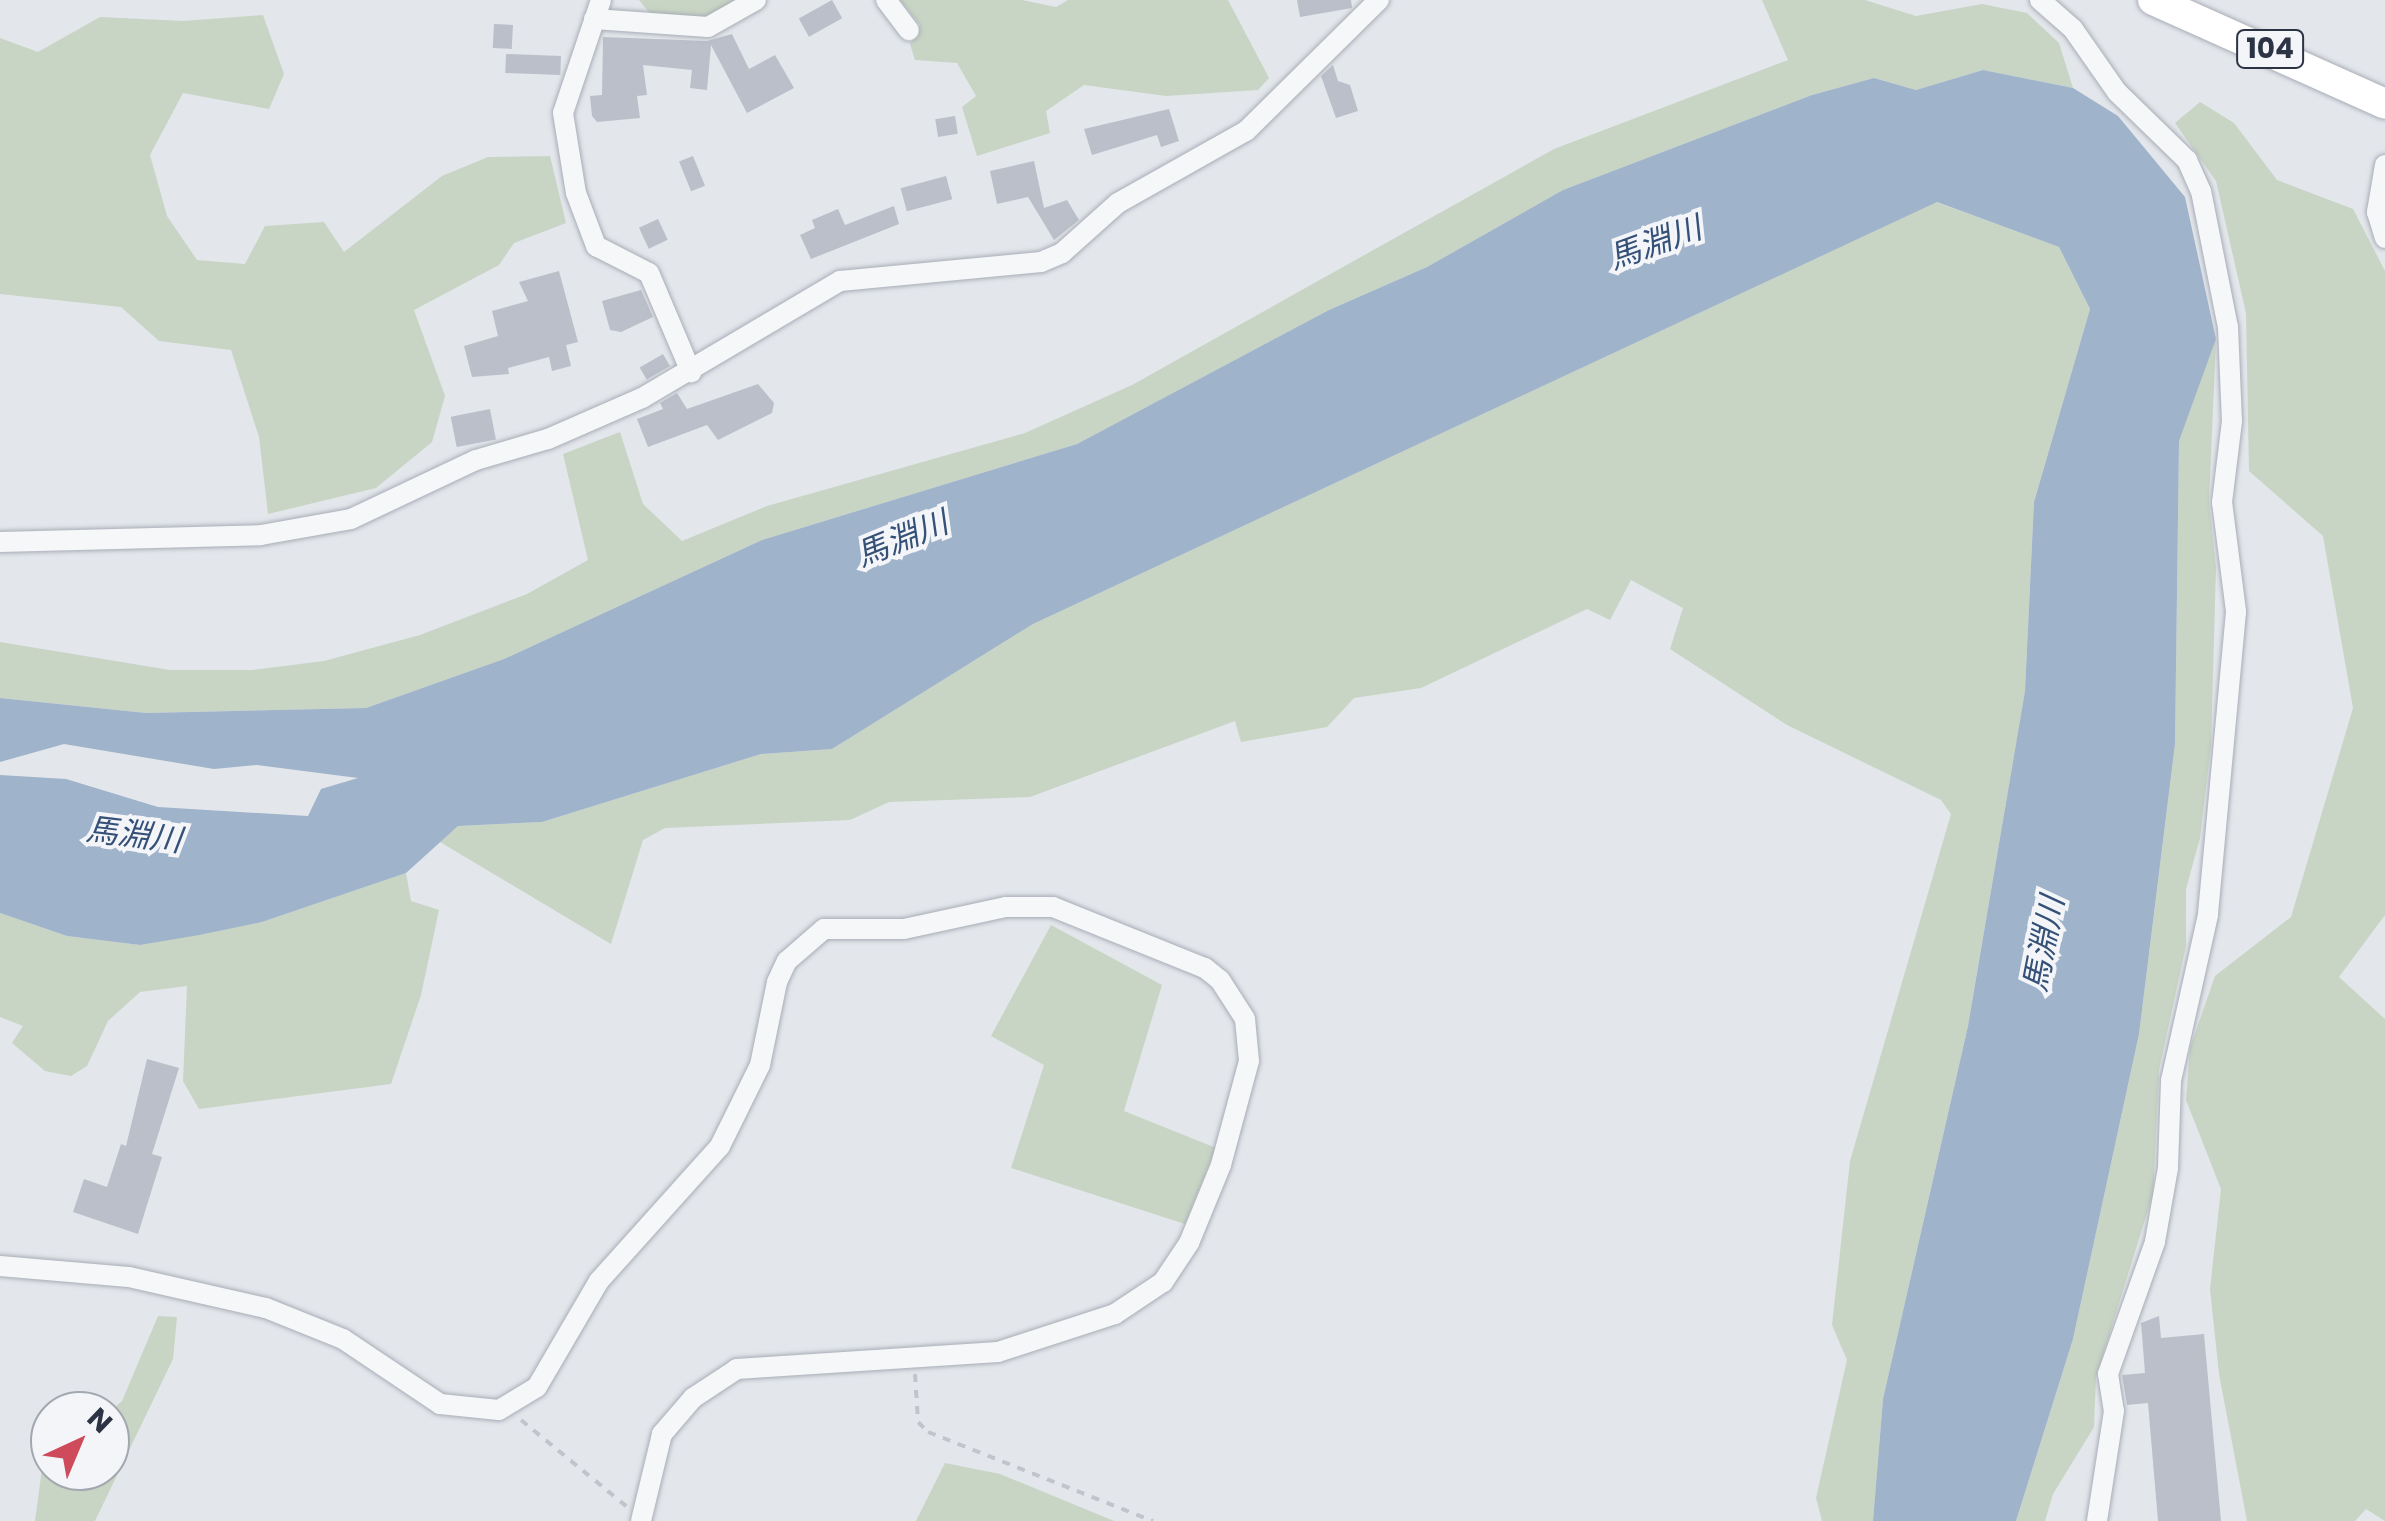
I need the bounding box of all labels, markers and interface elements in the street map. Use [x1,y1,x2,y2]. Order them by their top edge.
road number: 104 [2235,26,2305,72]
water label: 馬淵川 [1603,209,1707,277]
water label: 馬淵川 [850,503,954,575]
water label: 馬淵川 [84,810,184,860]
water label: 馬淵川 [2016,893,2072,995]
north arrow [30,1391,130,1491]
text: N [79,1399,121,1442]

